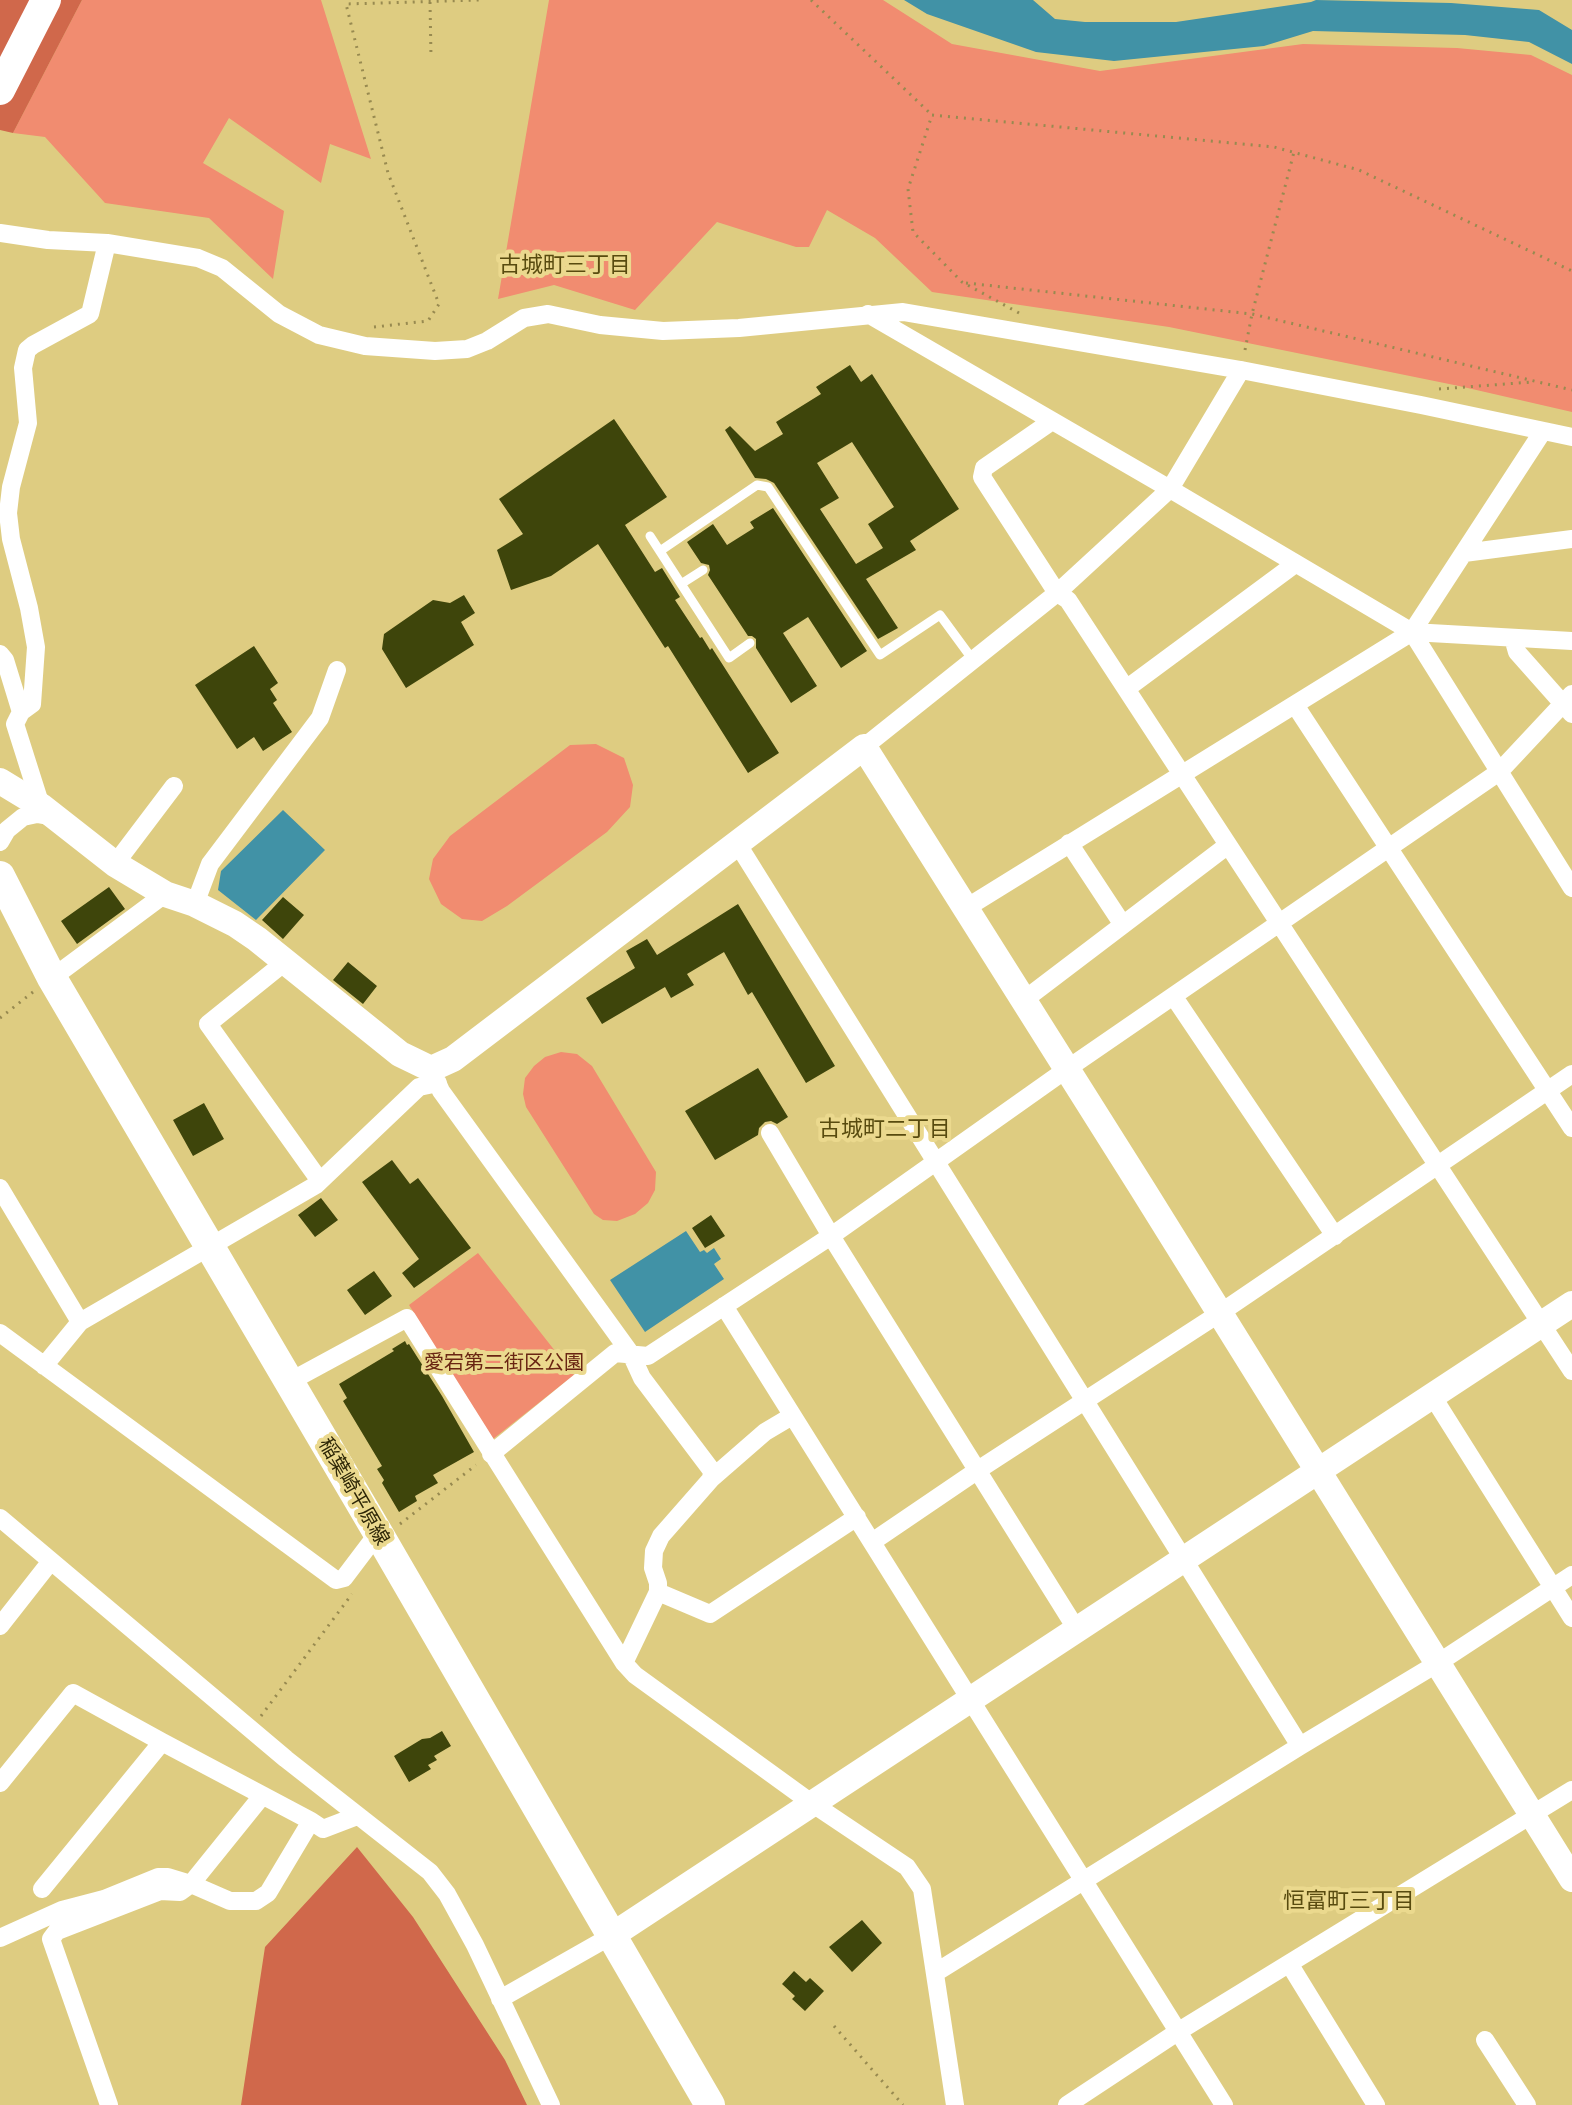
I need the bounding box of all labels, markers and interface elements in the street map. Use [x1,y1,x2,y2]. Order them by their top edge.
district label: 古城町三丁目 [499,253,631,279]
district label: 古城町二丁目 [819,1117,951,1143]
park label: 愛宕第二街区公園 [424,1352,584,1376]
street label: 稲葉崎平原線 [313,1434,393,1550]
district label: 恒富町三丁目 [1283,1889,1415,1915]

